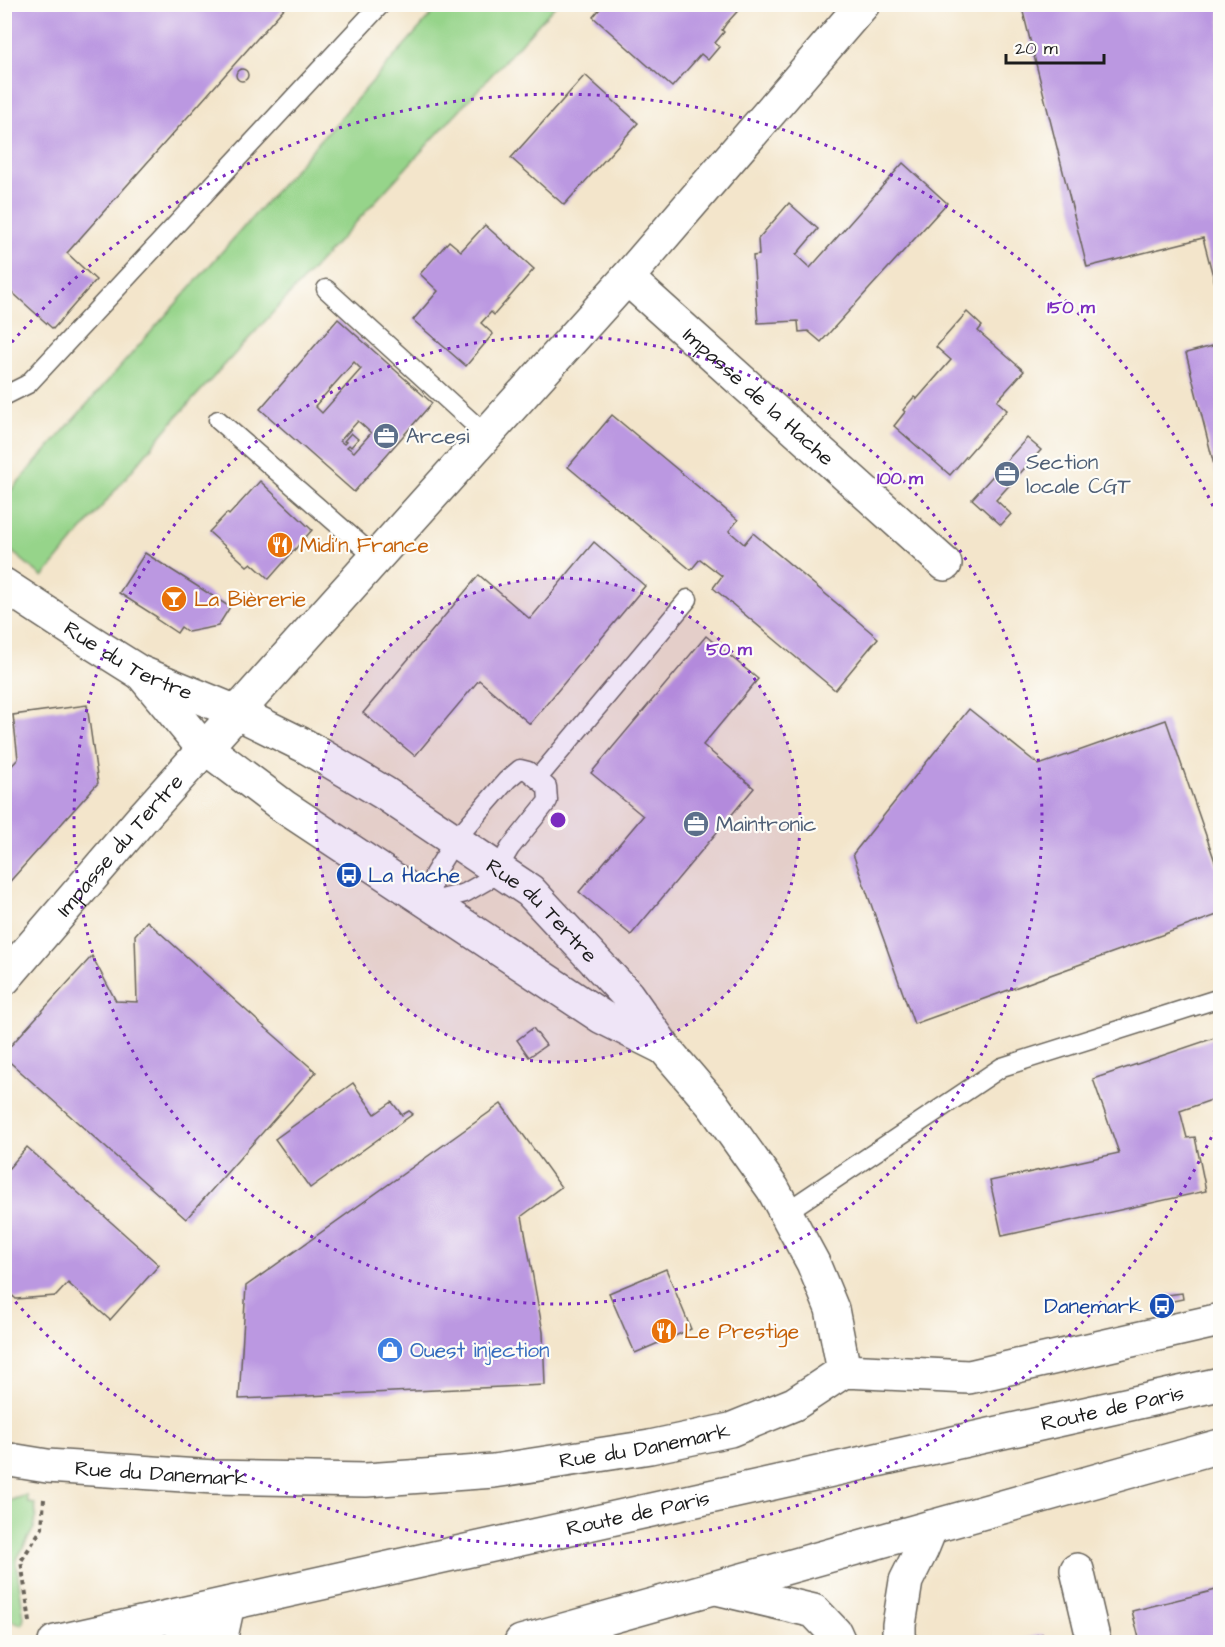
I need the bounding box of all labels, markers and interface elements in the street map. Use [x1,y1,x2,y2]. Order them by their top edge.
scale bar [1006,27,1104,65]
text: 20 m [1015,36,1058,61]
text: 150 m [1047,295,1096,320]
street label: Impasse de la Hache [676,321,840,472]
office icon: Arcesi [371,421,401,451]
place label: Arcesi [406,422,469,451]
place label: Section locale CGT [1026,448,1132,501]
office icon: Section locale CGT [992,459,1022,489]
text: 100 m [877,466,924,491]
restaurant icon: Midi'n France [265,530,295,560]
place label: Midi'n France [300,531,429,560]
bar icon: La Bièrerie [159,584,189,614]
place label: La Bièrerie [194,585,306,614]
street label: Rue du Tertre [58,614,197,708]
text: 50 m [706,637,753,662]
street label: Impasse du Tertre [50,768,190,923]
office icon: Maintronic [681,809,711,839]
centre of rings [548,810,568,830]
place label: Maintronic [716,810,817,839]
street label: Rue du Tertre [480,852,604,969]
bus stop icon: La Hache [334,860,364,890]
place label: La Hache [368,861,460,890]
bus stop icon: Danemark [1147,1291,1177,1321]
place label: Danemark [1044,1292,1142,1321]
restaurant icon: Le Prestige [649,1316,679,1346]
place label: Le Prestige [684,1317,799,1348]
shop icon: Ouest injection [375,1335,405,1365]
place label: Ouest injection [410,1336,550,1365]
street label: Route de Paris [1038,1378,1187,1438]
street label: Rue du Danemark [557,1416,733,1476]
street label: Rue du Danemark [74,1454,248,1493]
street label: Route de Paris [564,1483,712,1543]

